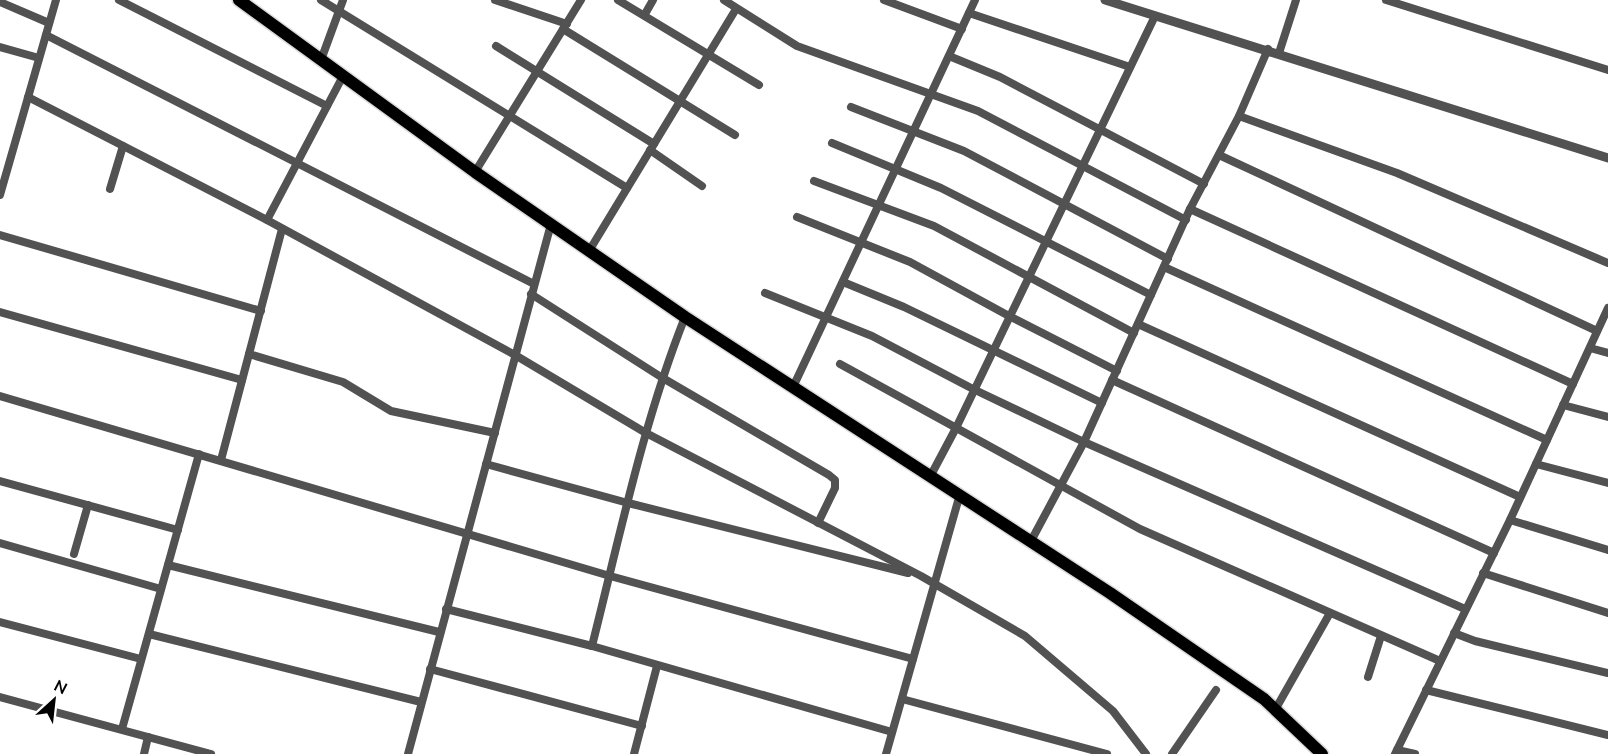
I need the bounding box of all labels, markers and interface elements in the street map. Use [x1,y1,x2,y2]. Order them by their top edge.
north arrow [24,670,84,730]
text: N [51,675,71,698]

